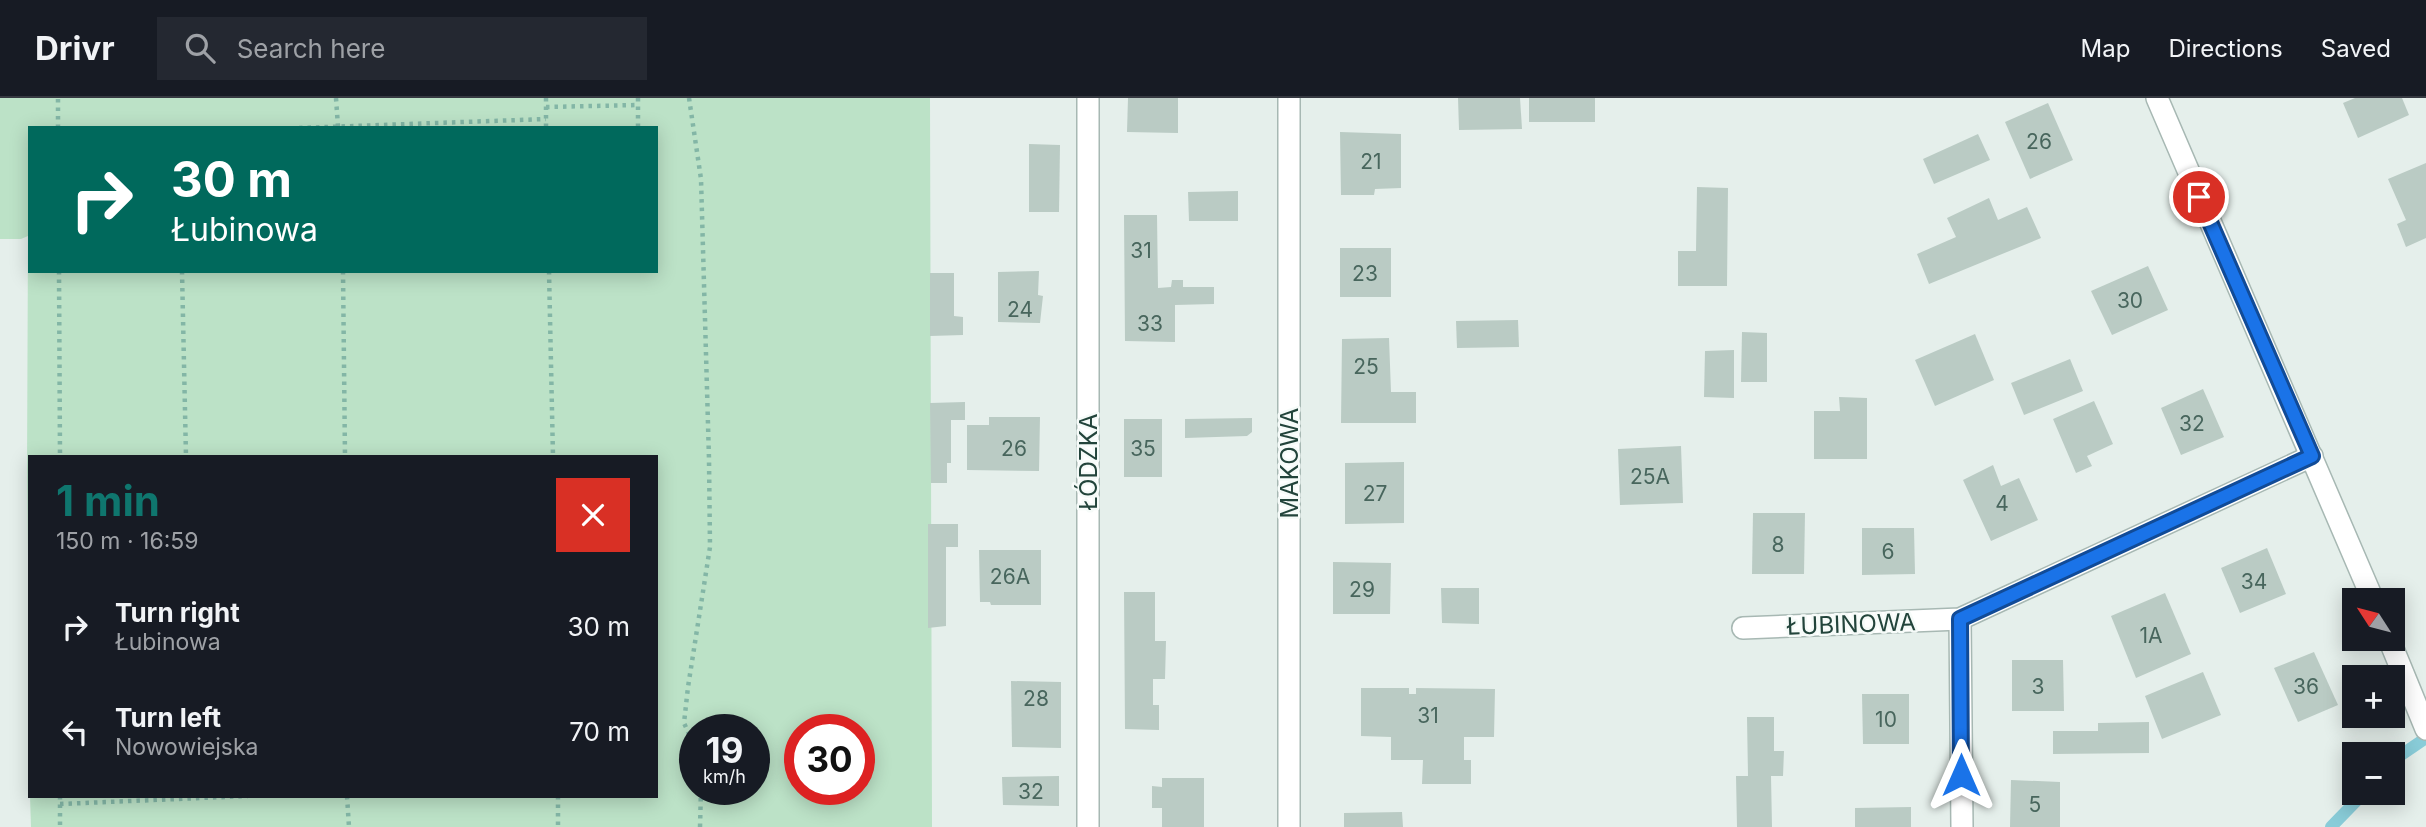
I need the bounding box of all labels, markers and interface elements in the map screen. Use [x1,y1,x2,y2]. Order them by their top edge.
search box [157,17,647,80]
text: Drivr [35,28,115,68]
icon: search [181,29,219,67]
text: Search here [237,33,385,64]
text: Map [2081,34,2130,63]
text: Directions [2168,34,2283,63]
text: Saved [2321,34,2391,63]
house number: 26 [2026,129,2052,154]
house number: 21 [1360,149,1382,174]
text: 30 m [171,150,292,209]
icon: right [56,154,147,245]
pin [2169,167,2229,227]
icon: arrive [2180,178,2218,216]
text: Łubinowa [171,210,318,249]
house number: 31 [1130,238,1152,263]
house number: 23 [1352,261,1378,286]
house number: 30 [2117,288,2143,313]
house number: 24 [1007,297,1033,322]
house number: 33 [1137,311,1163,336]
house number: 25 [1353,354,1379,379]
street label: MAKOWA [1275,408,1304,518]
house number: 32 [2179,411,2205,436]
street label: ŁÓDZKA [1074,413,1103,511]
house number: 26 [1001,436,1027,461]
house number: 35 [1130,436,1156,461]
house number: 25A [1630,464,1670,489]
text: 1 min [56,475,160,526]
button: close [556,478,630,552]
house number: 27 [1363,481,1387,506]
house number: 4 [1995,491,2009,516]
text: 150 m · 16:59 [56,527,199,555]
house number: 8 [1772,532,1785,557]
house number: 6 [1881,539,1895,564]
house number: 26A [990,564,1030,589]
house number: 34 [2241,569,2267,594]
house number: 29 [1349,577,1375,602]
north arrow [2342,588,2404,651]
map controls [2342,588,2405,805]
text: Turn right [115,597,240,628]
street label: ŁUBINOWA [1786,607,1916,641]
icon: right [56,608,94,646]
text: 30 m [567,611,630,642]
house number: 1A [2139,623,2163,648]
text: Łubinowa [115,628,221,656]
button: + [2342,665,2405,728]
house number: 3 [2032,674,2044,699]
house number: 36 [2293,674,2319,699]
house number: 28 [1023,686,1049,711]
text: Turn left [115,702,221,733]
house number: 31 [1417,703,1439,728]
house number: 10 [1875,707,1897,732]
icon: left [56,713,94,751]
speed limit sign: 30 [784,714,875,805]
text: 70 m [569,716,630,747]
text: 19 [706,729,743,771]
text: Nowowiejska [115,733,259,761]
position arrow [1924,738,1998,812]
button: − [2342,742,2405,805]
text: km/h [703,766,746,787]
house number: 32 [1018,779,1044,804]
house number: 5 [2029,792,2041,817]

